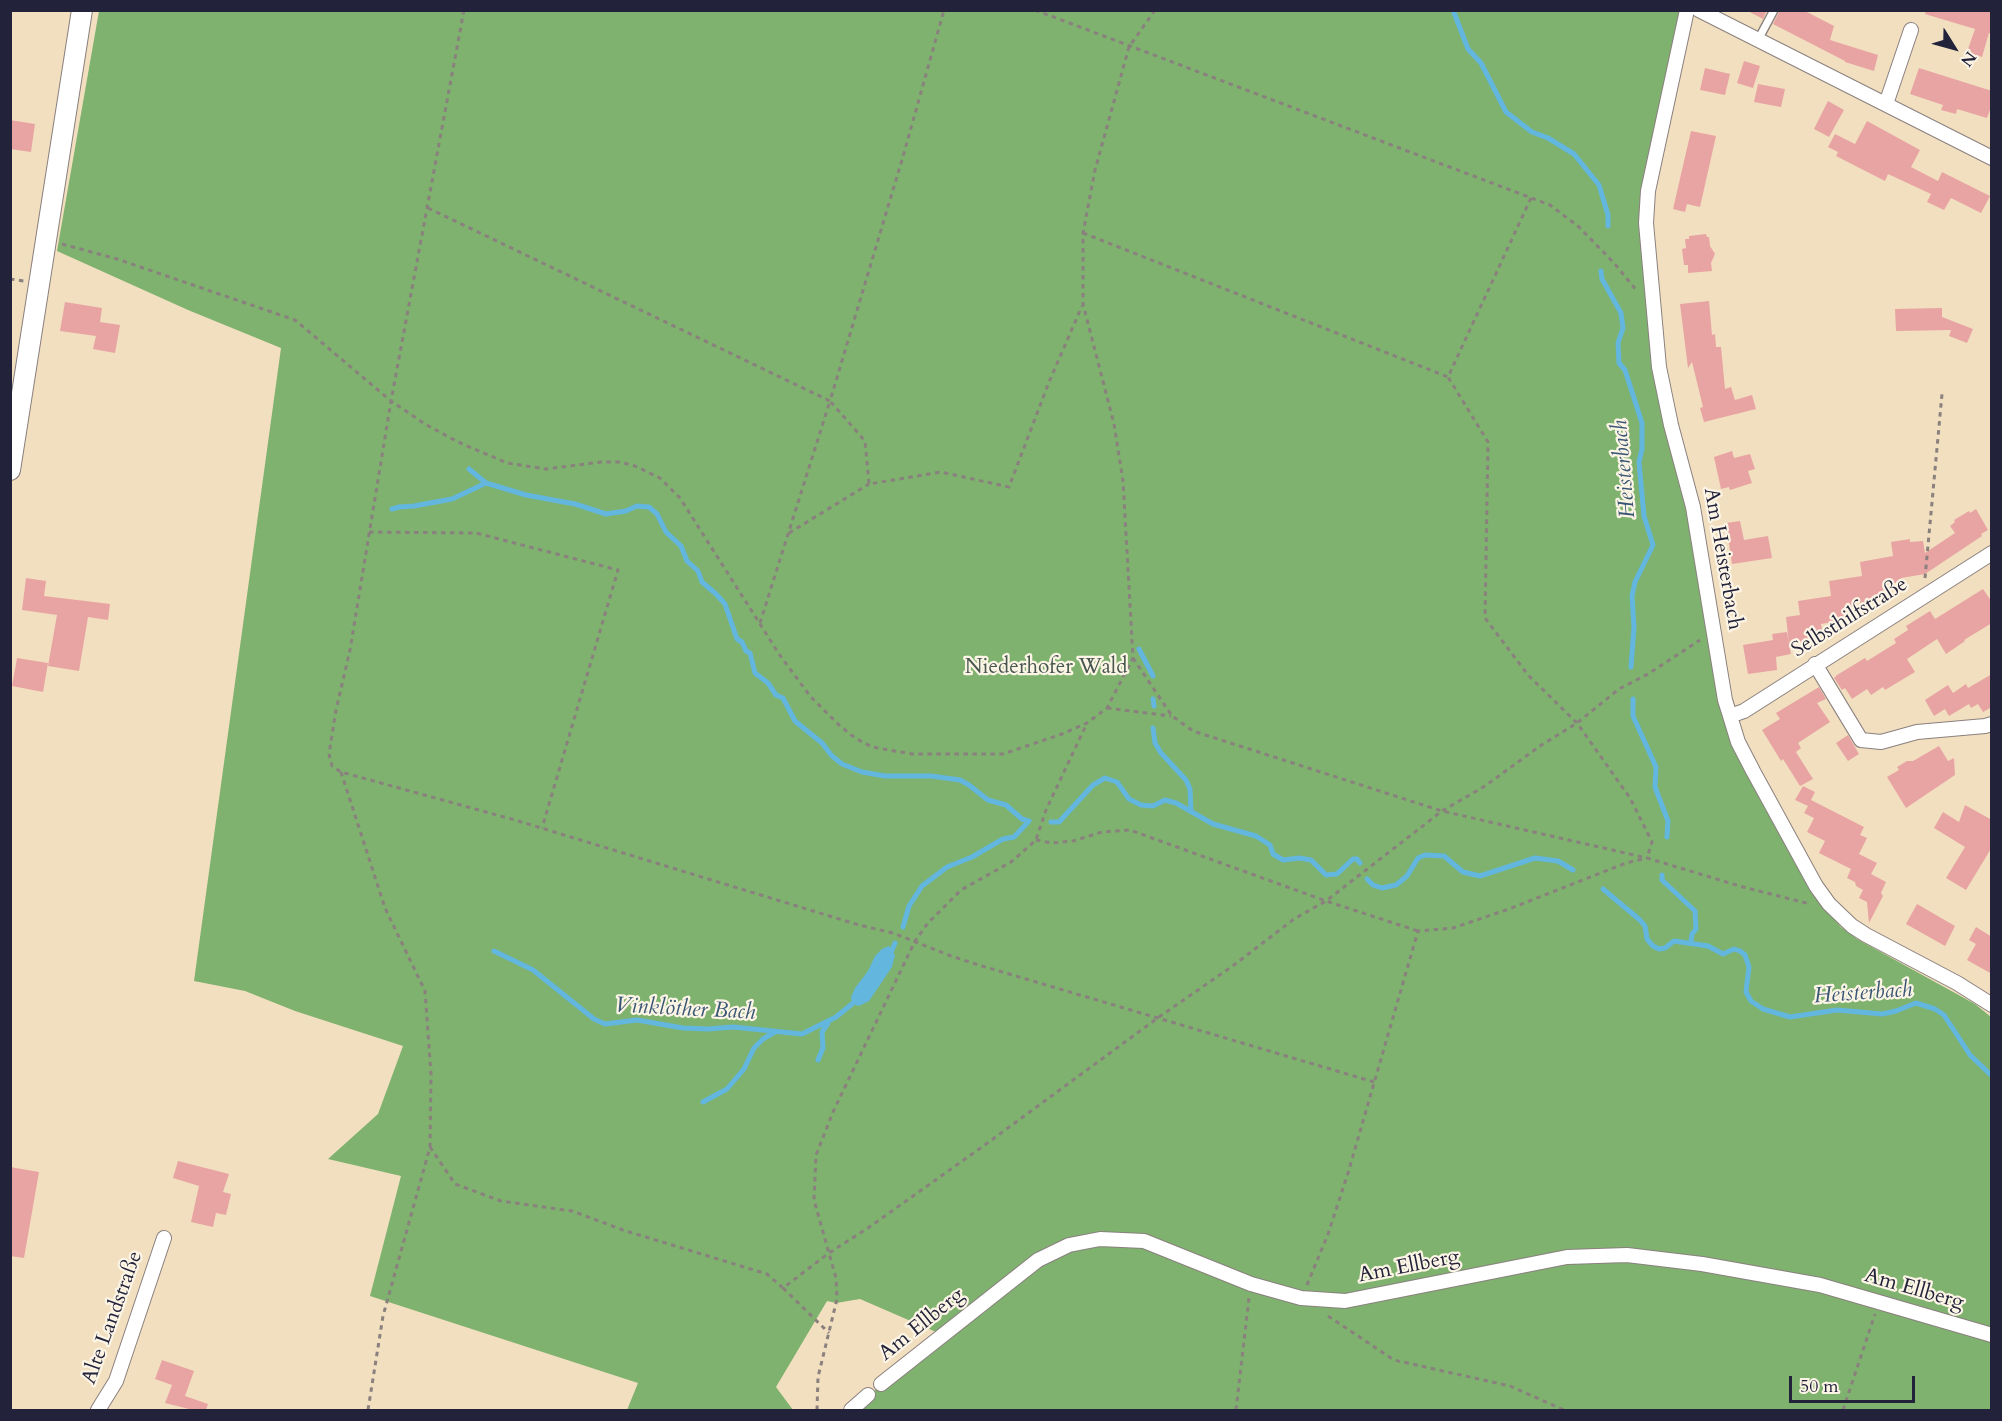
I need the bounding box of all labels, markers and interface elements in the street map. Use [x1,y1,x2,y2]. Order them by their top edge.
north arrow [1924,18,1984,78]
text: N [1955,47,1981,71]
water label: Heisterbach [1608,419,1642,519]
street label: Am Heisterbach [1697,486,1747,632]
street label: Selbsthilfstraße [1787,572,1913,664]
park label: Niederhofer Wald [965,655,1127,681]
water label: Heisterbach [1813,977,1913,1011]
water label: Vinklöther Bach [614,993,756,1027]
street label: Am Ellberg [1356,1245,1462,1289]
street label: Alte Landstraße [77,1248,149,1388]
street label: Am Ellberg [1861,1264,1967,1316]
street label: Am Ellberg [874,1283,970,1367]
scale bar [1792,1364,1918,1402]
text: 50 m [1800,1374,1839,1399]

